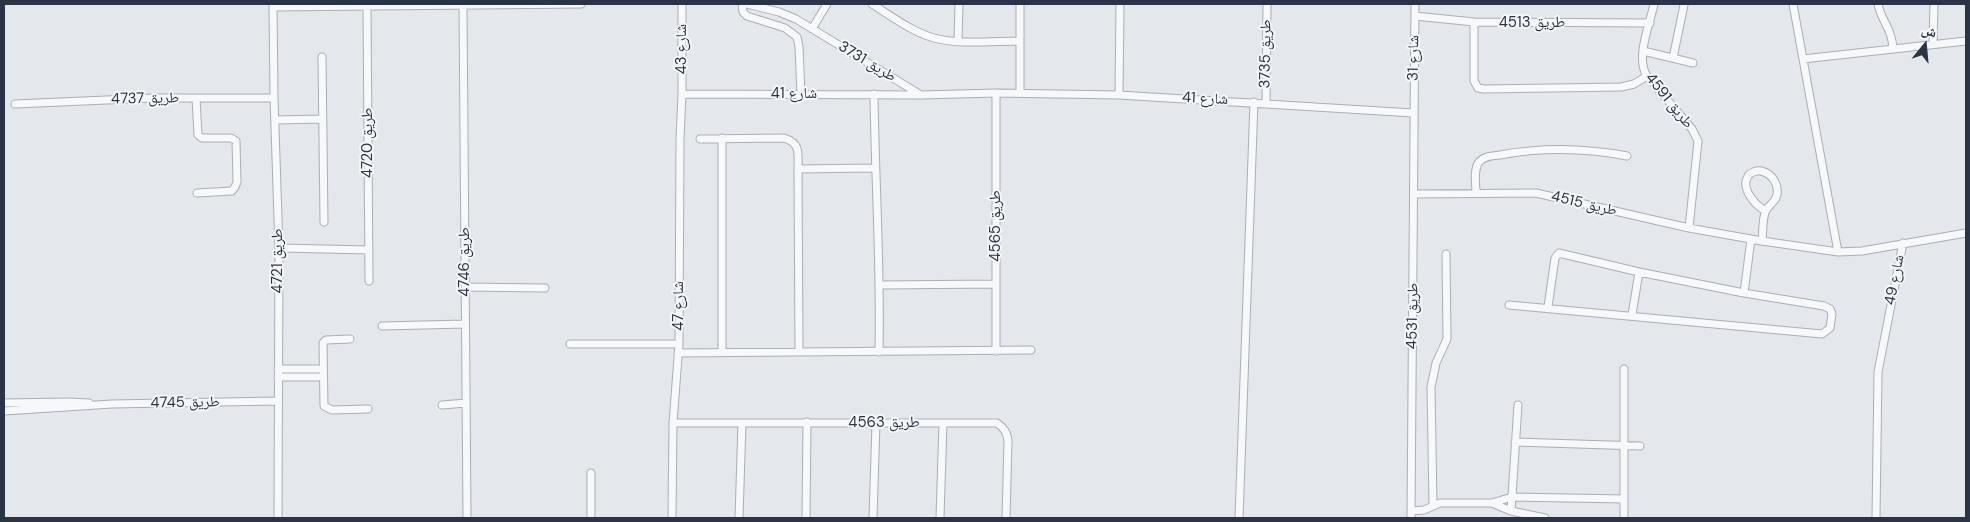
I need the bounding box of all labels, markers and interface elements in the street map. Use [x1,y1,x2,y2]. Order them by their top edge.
street label: طريق 4513 [1499,14,1565,32]
street label: طريق 3735 [1256,19,1276,89]
north arrow [1900,20,1950,70]
text: ش [1920,20,1939,41]
street label: شارع 43 [673,24,691,74]
street label: شارع 31 [1405,35,1423,81]
street label: طريق 3731 [835,38,899,86]
street label: طريق 4591 [1641,70,1697,132]
street label: شارع 41 [771,85,817,103]
street label: طريق 4737 [111,89,179,109]
street label: شارع 41 [1181,89,1229,109]
street label: طريق 4720 [359,108,377,178]
street label: طريق 4515 [1549,188,1619,220]
street label: طريق 4565 [987,190,1005,262]
street label: طريق 4746 [456,227,474,297]
street label: طريق 4721 [269,229,287,293]
street label: شارع 49 [1881,253,1909,307]
street label: شارع 47 [670,281,688,331]
street label: طريق 4531 [1403,283,1423,349]
street label: طريق 4745 [150,393,220,413]
street label: طريق 4563 [848,414,920,432]

